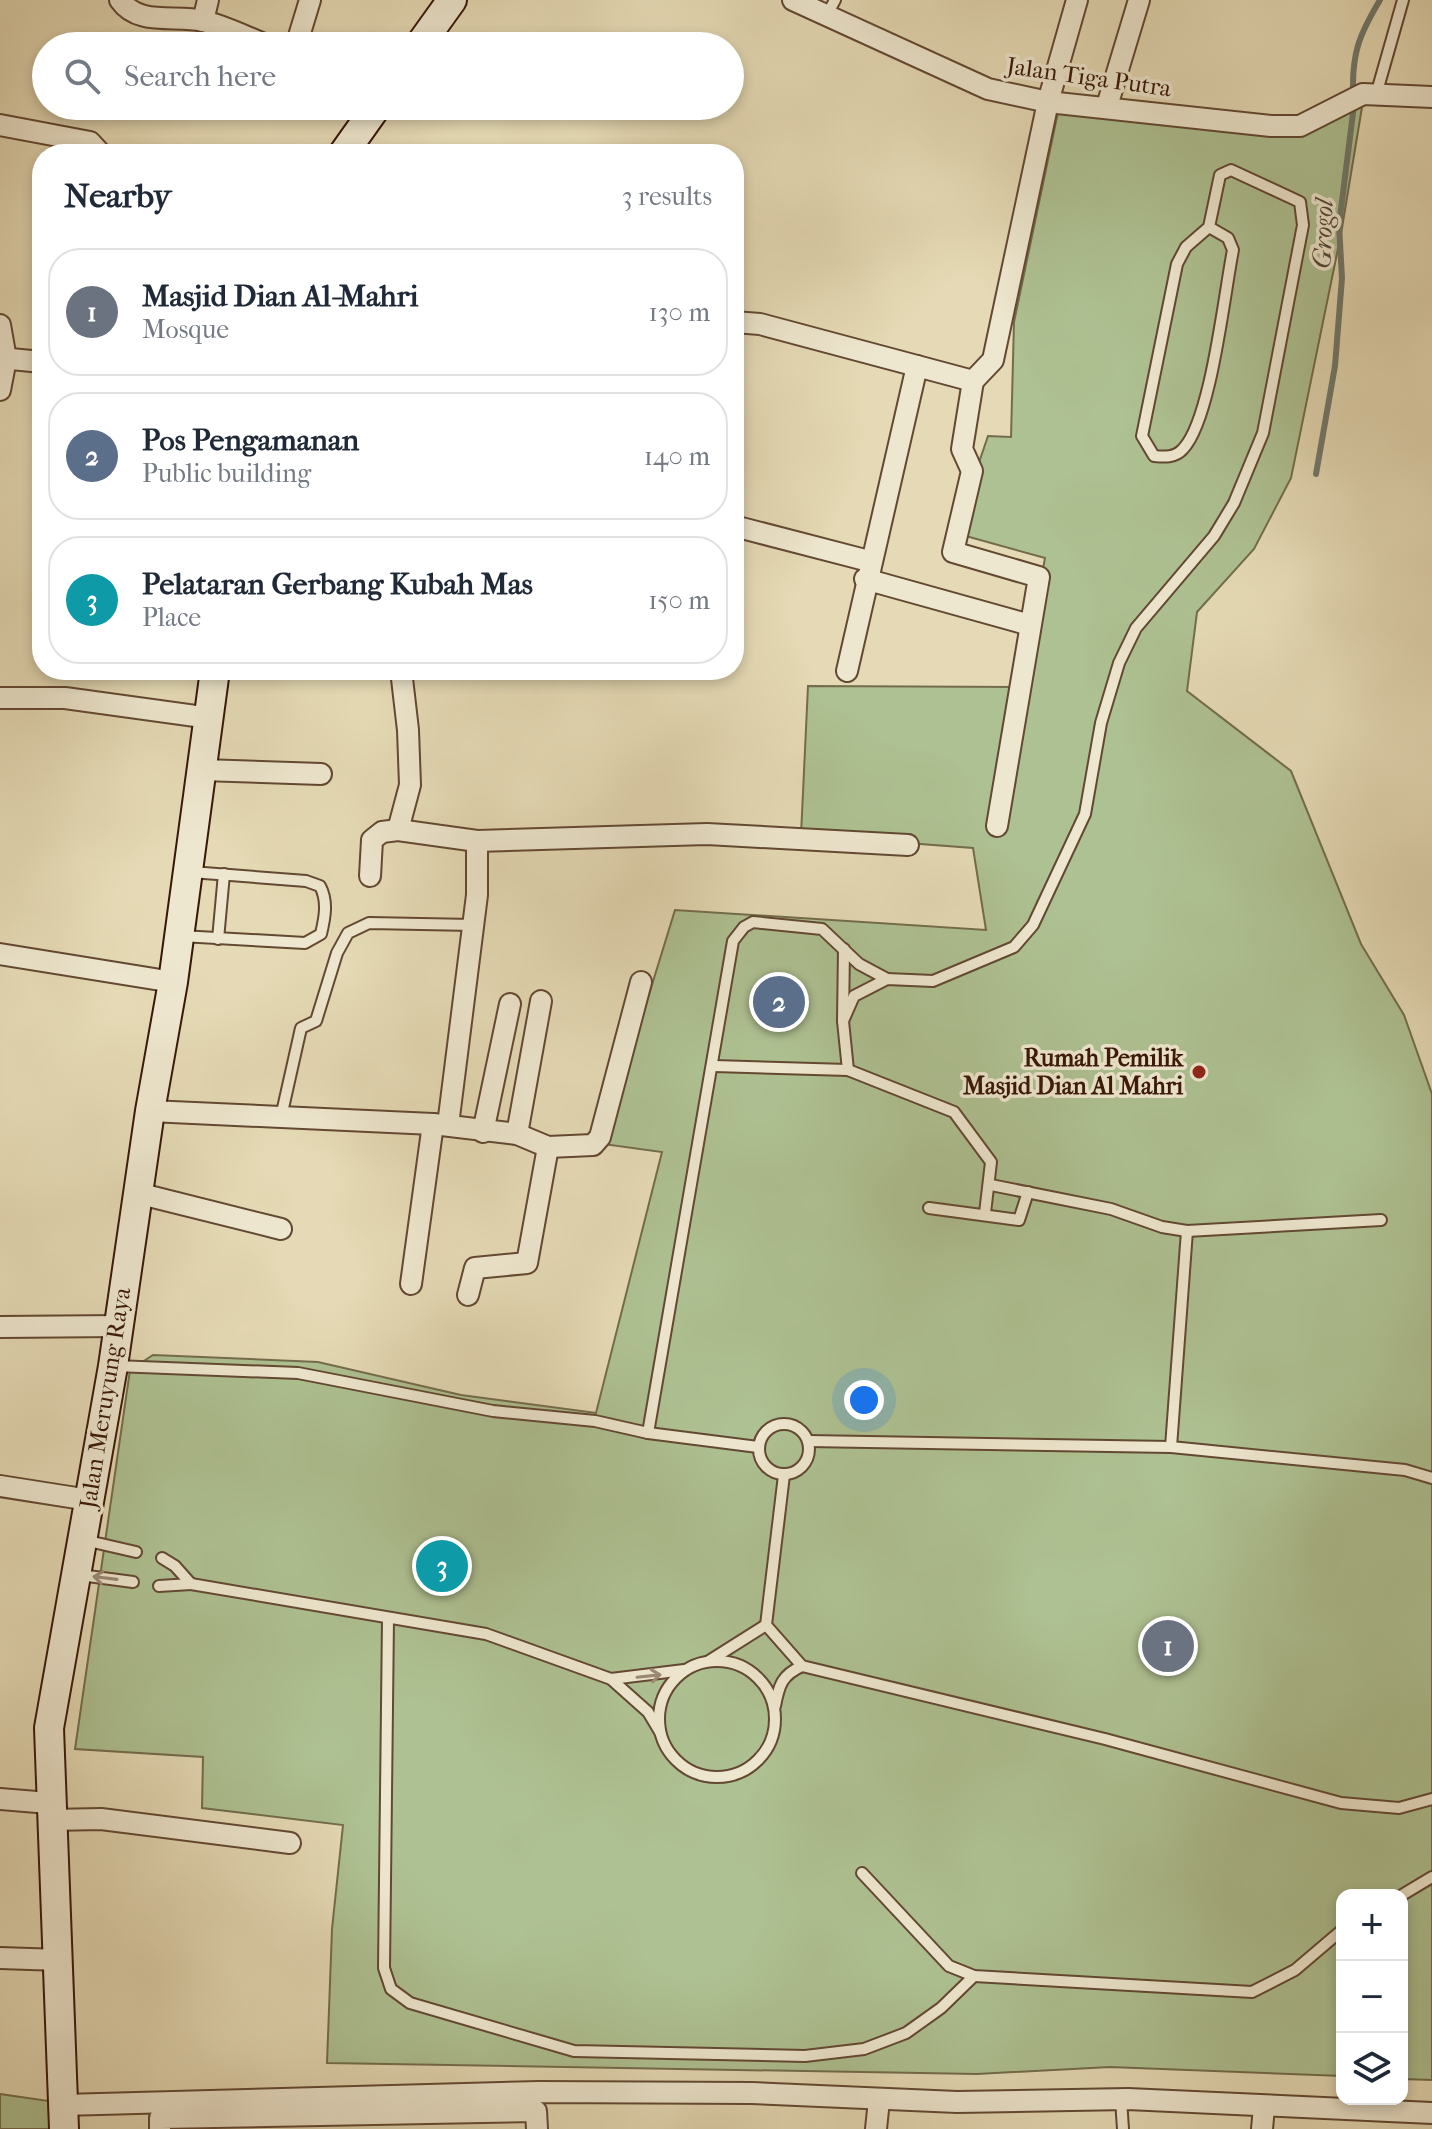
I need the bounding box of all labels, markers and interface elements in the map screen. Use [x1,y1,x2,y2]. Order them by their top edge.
search box [32,32,744,120]
street label: Jalan Tiga Putra [1003,51,1174,103]
icon: search [60,54,104,98]
text: Search here [124,59,276,94]
text: Nearby [64,176,171,216]
text: 3 results [622,181,712,212]
water label: Grogol [1306,196,1340,269]
text: Masjid Dian Al-Mahri [142,279,418,314]
text: 1 [87,297,97,328]
text: 130 m [649,297,710,328]
text: Mosque [142,314,229,345]
text: Pos Pengamanan [142,423,359,458]
text: 2 [85,441,99,472]
text: 140 m [644,441,710,472]
text: Public building [142,458,311,489]
text: Pelataran Gerbang Kubah Mas [142,567,533,602]
text: 3 [87,585,97,616]
text: 150 m [648,585,710,616]
text: Place [142,602,201,633]
pin: 2 [753,972,805,1032]
place label: Rumah Pemilik Masjid Dian Al Mahri [963,1044,1184,1100]
marker: Rumah Pemilik Masjid Dian Al Mahri [1190,1063,1208,1081]
street label: Jalan Meruyung Raya [73,1284,136,1513]
your location [844,1380,884,1420]
pin: 3 [416,1536,468,1596]
one-way arrow [92,1571,119,1586]
pin: 1 [1142,1616,1194,1676]
one-way arrow [635,1668,662,1683]
map controls [1336,1889,1408,2105]
button: + [1336,1889,1408,1961]
button: − [1336,1961,1408,2033]
button: layers [1336,2033,1408,2105]

